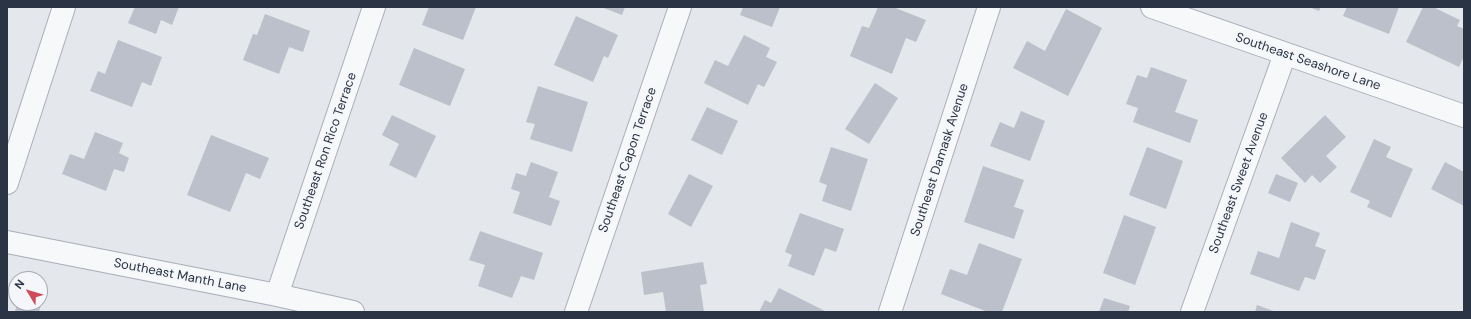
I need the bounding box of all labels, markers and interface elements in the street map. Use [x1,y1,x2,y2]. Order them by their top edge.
street label: Southeast Seashore Lane [1233,30,1383,94]
street label: Southeast Ron Rico Terrace [292,70,360,232]
street label: Southeast Damask Avenue [908,82,972,238]
street label: Southeast Capon Terrace [596,85,660,235]
street label: Southeast Sweet Avenue [1206,110,1272,256]
street label: Southeast Manth Lane [112,255,248,297]
north arrow [8,271,48,311]
text: N [11,277,27,292]

